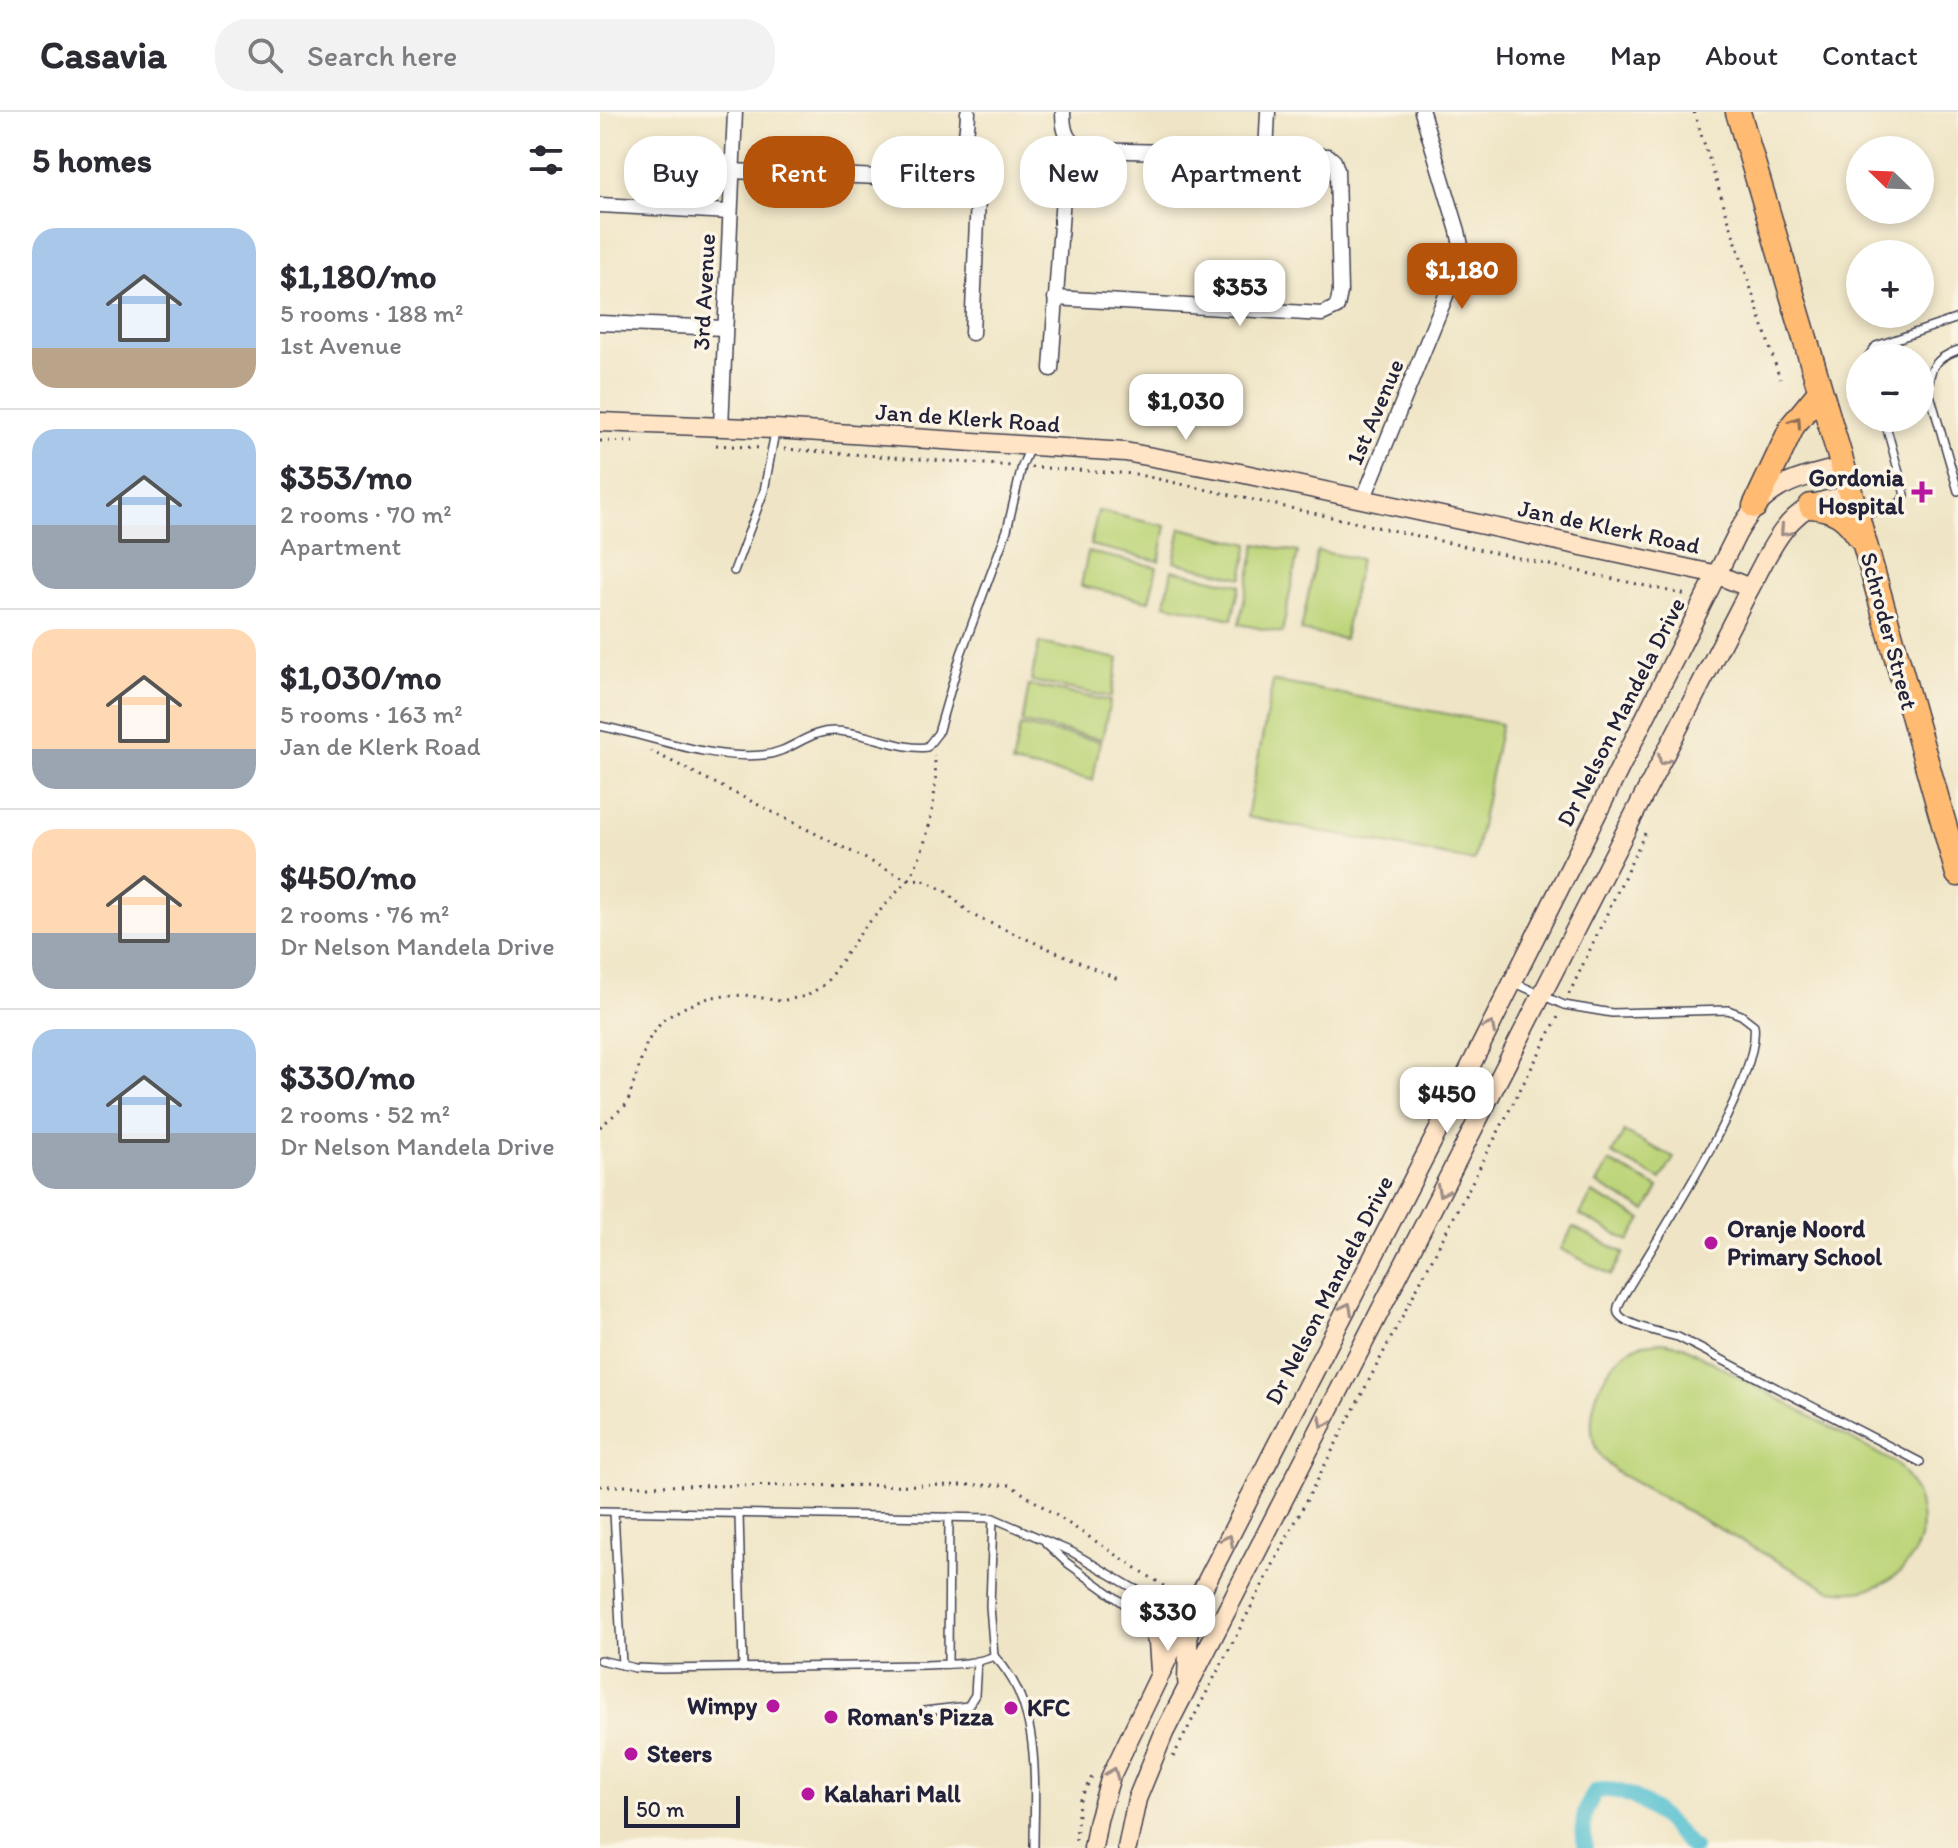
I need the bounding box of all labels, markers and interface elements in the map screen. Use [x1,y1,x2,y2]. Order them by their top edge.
search box [215,19,775,91]
text: Casavia [40,32,167,78]
icon: search [243,33,287,77]
text: Search here [307,37,457,74]
text: Home [1495,38,1566,72]
text: Map [1610,38,1661,72]
text: About [1705,38,1778,72]
text: Contact [1822,38,1918,72]
chip: Buy [624,136,727,208]
chip: Rent [743,136,855,208]
chip: Filters [871,136,1004,208]
chip: New [1020,136,1127,208]
chip: Apartment [1143,136,1330,208]
north arrow [1846,136,1934,224]
map controls [1846,136,1934,432]
icon: filters [524,138,568,182]
text: 5 homes [32,140,152,181]
street label: 3rd Avenue [686,233,721,351]
button: + [1846,240,1934,328]
pin: $1,180 [1397,243,1527,311]
text: $1,180 [1425,253,1499,285]
text: $1,180/mo [280,256,437,297]
icon: home [96,260,192,356]
pin: $353 [1193,260,1287,328]
text: $353 [1212,270,1268,302]
text: 5 rooms · 188 m² [280,297,463,329]
text: 1st Avenue [280,329,402,361]
button: − [1846,344,1934,432]
street label: 1st Avenue [1339,354,1410,469]
pin: $1,030 [1121,374,1251,442]
text: $1,030 [1147,384,1225,416]
street label: Jan de Klerk Road [875,397,1061,438]
one-way arrow [1786,416,1801,431]
text: $353/mo [280,457,412,498]
icon: home [96,461,192,557]
place label: Gordonia Hospital [1808,463,1904,521]
marker: Gordonia Hospital [1911,481,1933,503]
street label: Jan de Klerk Road [1516,493,1703,560]
text: 2 rooms · 70 m² [280,498,452,530]
one-way arrow [1780,521,1794,536]
text: Apartment [280,530,401,562]
street label: Schroder Street [1855,549,1924,713]
street label: Dr Nelson Mandela Drive [1550,592,1691,831]
text: $1,030/mo [280,657,442,698]
icon: home [96,661,192,757]
text: 5 rooms · 163 m² [280,698,463,730]
text: Jan de Klerk Road [280,730,481,762]
one-way arrow [1657,751,1673,766]
text: $450/mo [280,857,417,898]
icon: home [96,861,192,957]
text: 2 rooms · 76 m² [280,898,449,930]
text: Dr Nelson Mandela Drive [280,930,555,962]
one-way arrow [1481,1020,1496,1035]
text: $330/mo [280,1057,415,1098]
icon: home [96,1061,192,1157]
pin: $450 [1400,1067,1494,1135]
text: $450 [1418,1077,1476,1109]
text: 2 rooms · 52 m² [280,1098,450,1130]
text: Dr Nelson Mandela Drive [280,1130,555,1162]
street label: Dr Nelson Mandela Drive [1258,1170,1399,1409]
one-way arrow [1437,1182,1452,1197]
place label: Oranje Noord Primary School [1727,1214,1882,1272]
marker: Oranje Noord Primary School [1702,1234,1720,1252]
one-way arrow [1337,1302,1353,1317]
one-way arrow [1318,1414,1333,1429]
one-way arrow [1219,1533,1234,1548]
pin: $330 [1121,1585,1215,1653]
text: $330 [1139,1595,1197,1627]
place label: Wimpy [687,1691,758,1721]
place label: KFC [1027,1693,1070,1722]
marker: Wimpy [764,1697,782,1715]
marker: KFC [1002,1699,1020,1717]
place label: Roman's Pizza [847,1702,994,1731]
marker: Roman's Pizza [822,1708,840,1726]
place label: Steers [647,1739,712,1768]
marker: Steers [622,1745,640,1763]
one-way arrow [1103,1767,1120,1781]
place label: Kalahari Mall [824,1779,961,1808]
marker: Kalahari Mall [799,1785,817,1803]
scale bar [624,1792,740,1828]
text: 50 m [636,1796,685,1823]

